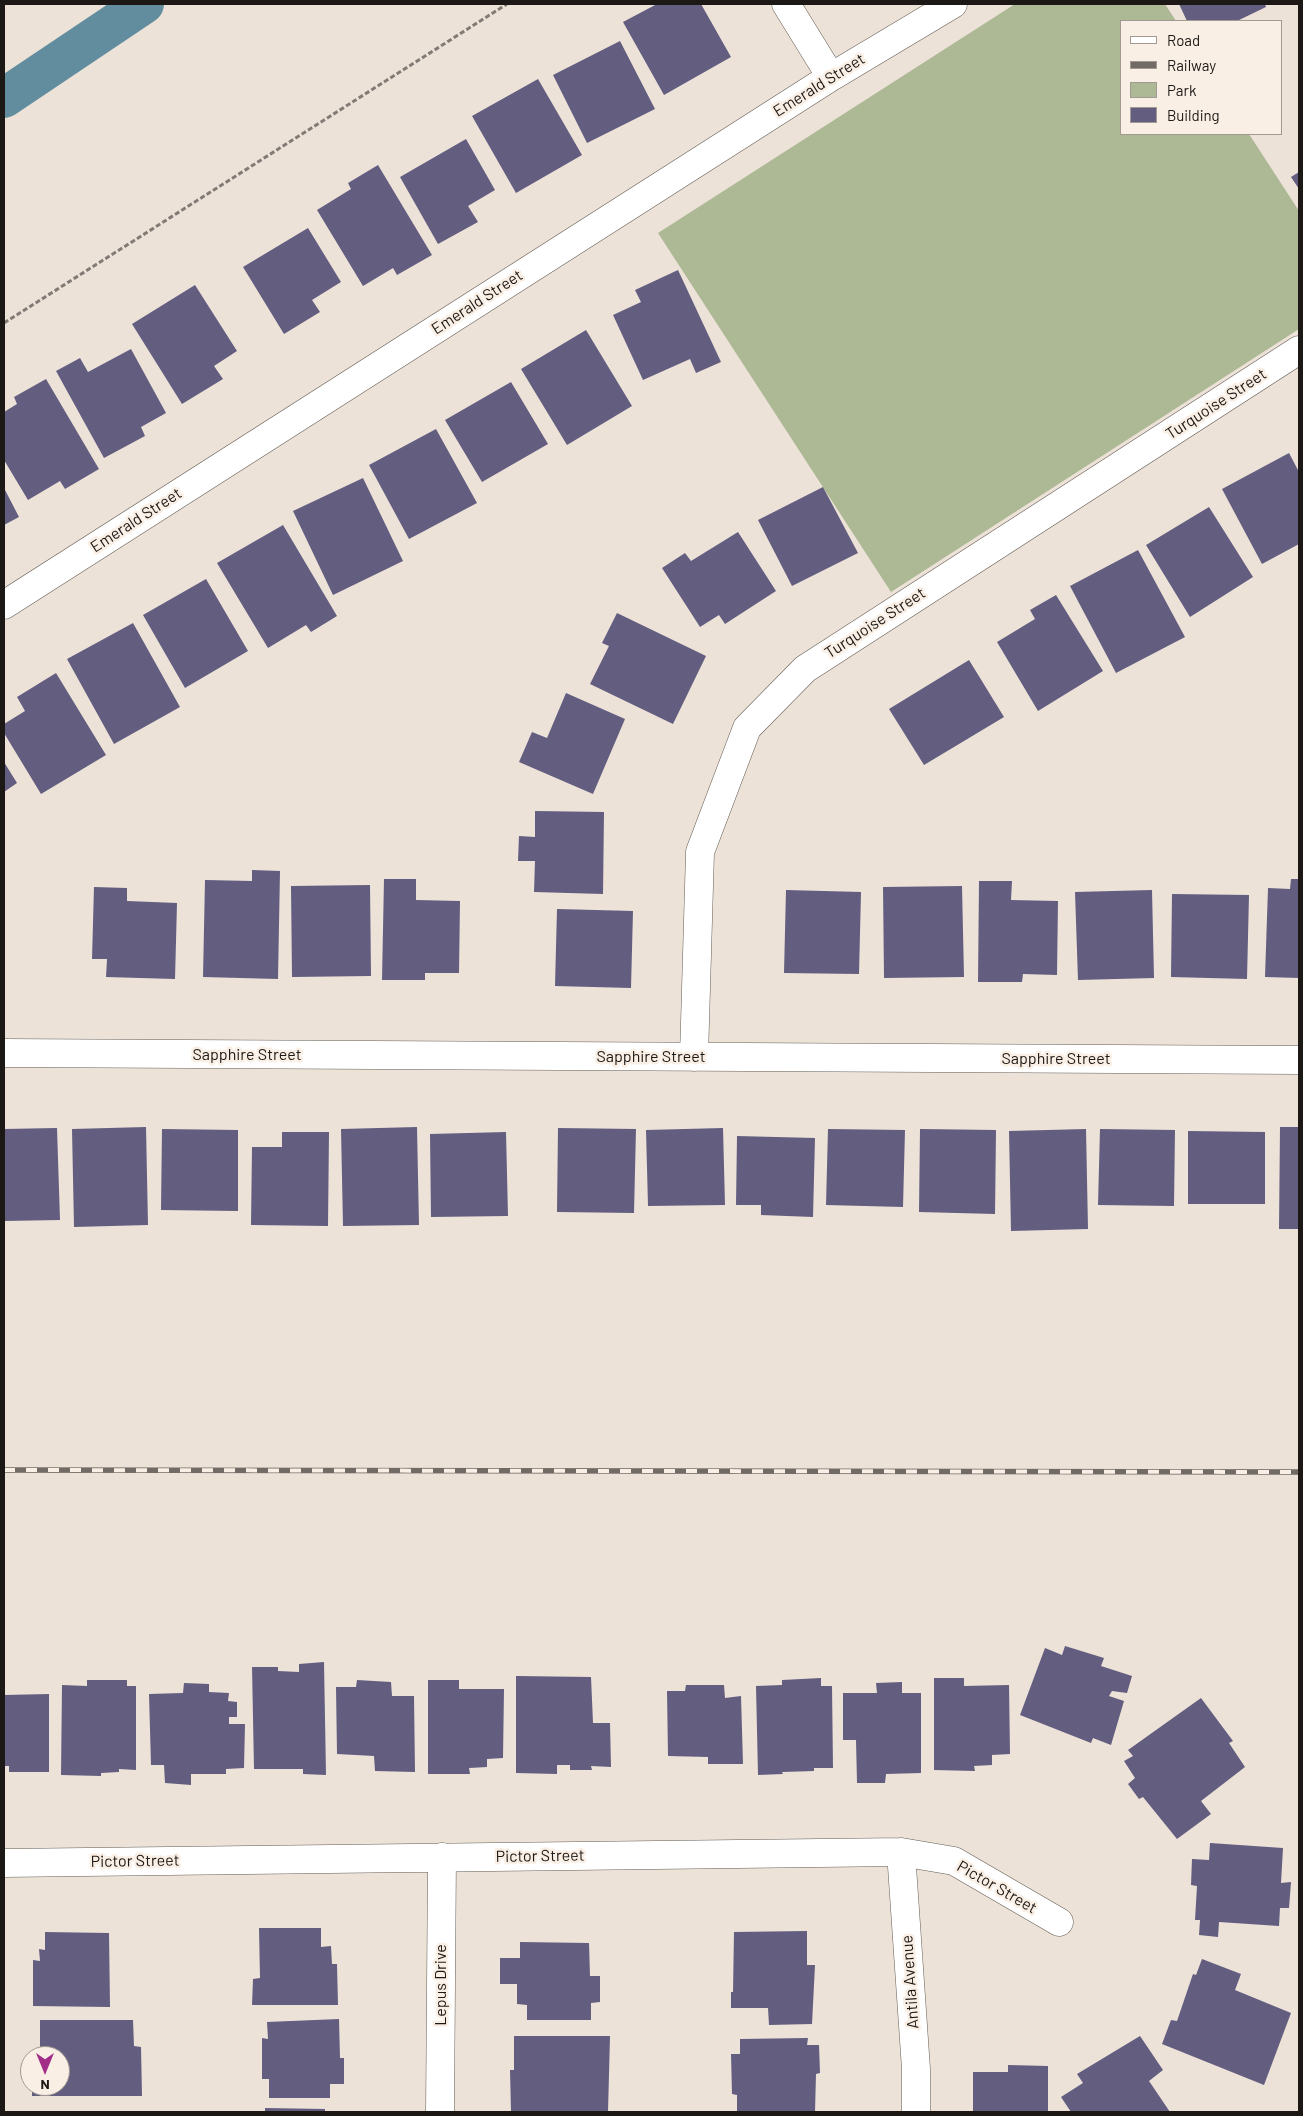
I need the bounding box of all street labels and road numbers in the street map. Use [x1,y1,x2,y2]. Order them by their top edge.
street label: Emerald Street [770,49,868,121]
street label: Emerald Street [428,265,526,339]
street label: Turquoise Street [1162,364,1270,444]
street label: Emerald Street [87,483,185,557]
street label: Turquoise Street [821,583,929,663]
street label: Sapphire Street [193,1045,301,1065]
street label: Sapphire Street [597,1047,705,1067]
street label: Sapphire Street [1002,1049,1110,1069]
street label: Pictor Street [495,1846,585,1866]
street label: Pictor Street [90,1851,180,1871]
street label: Pictor Street [954,1856,1040,1918]
street label: Antila Avenue [897,1934,923,2030]
street label: Lepus Drive [431,1944,451,2026]

